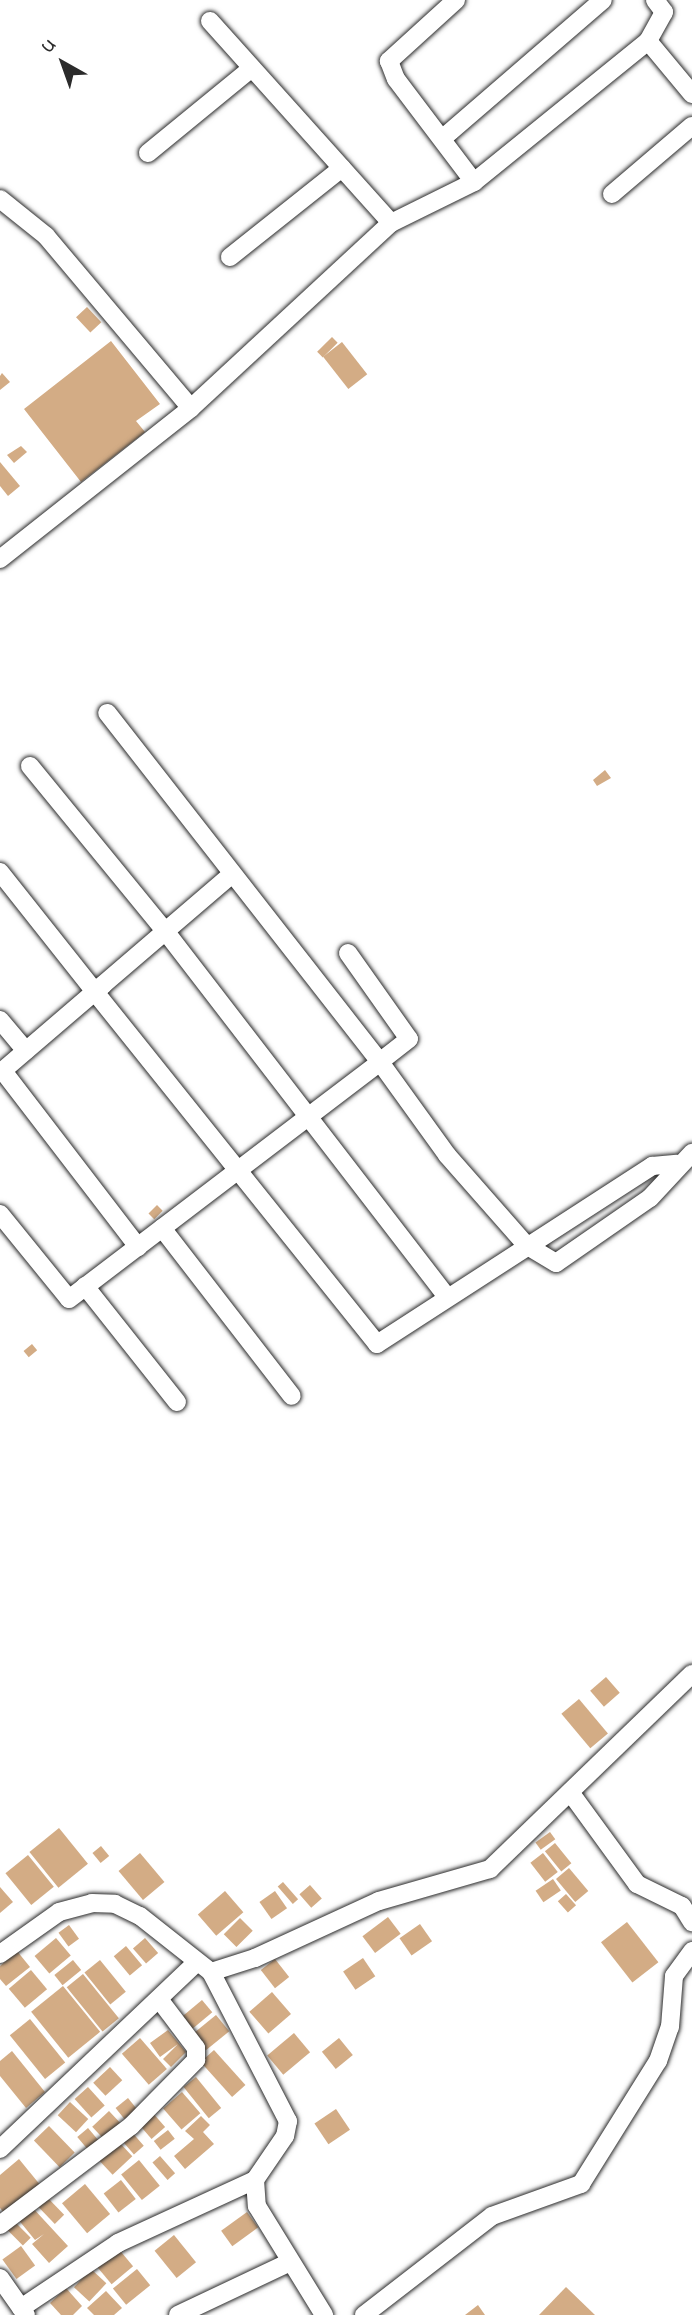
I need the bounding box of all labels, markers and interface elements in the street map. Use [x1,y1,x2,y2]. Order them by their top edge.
north arrow [28,28,98,98]
text: U [36,32,62,61]

